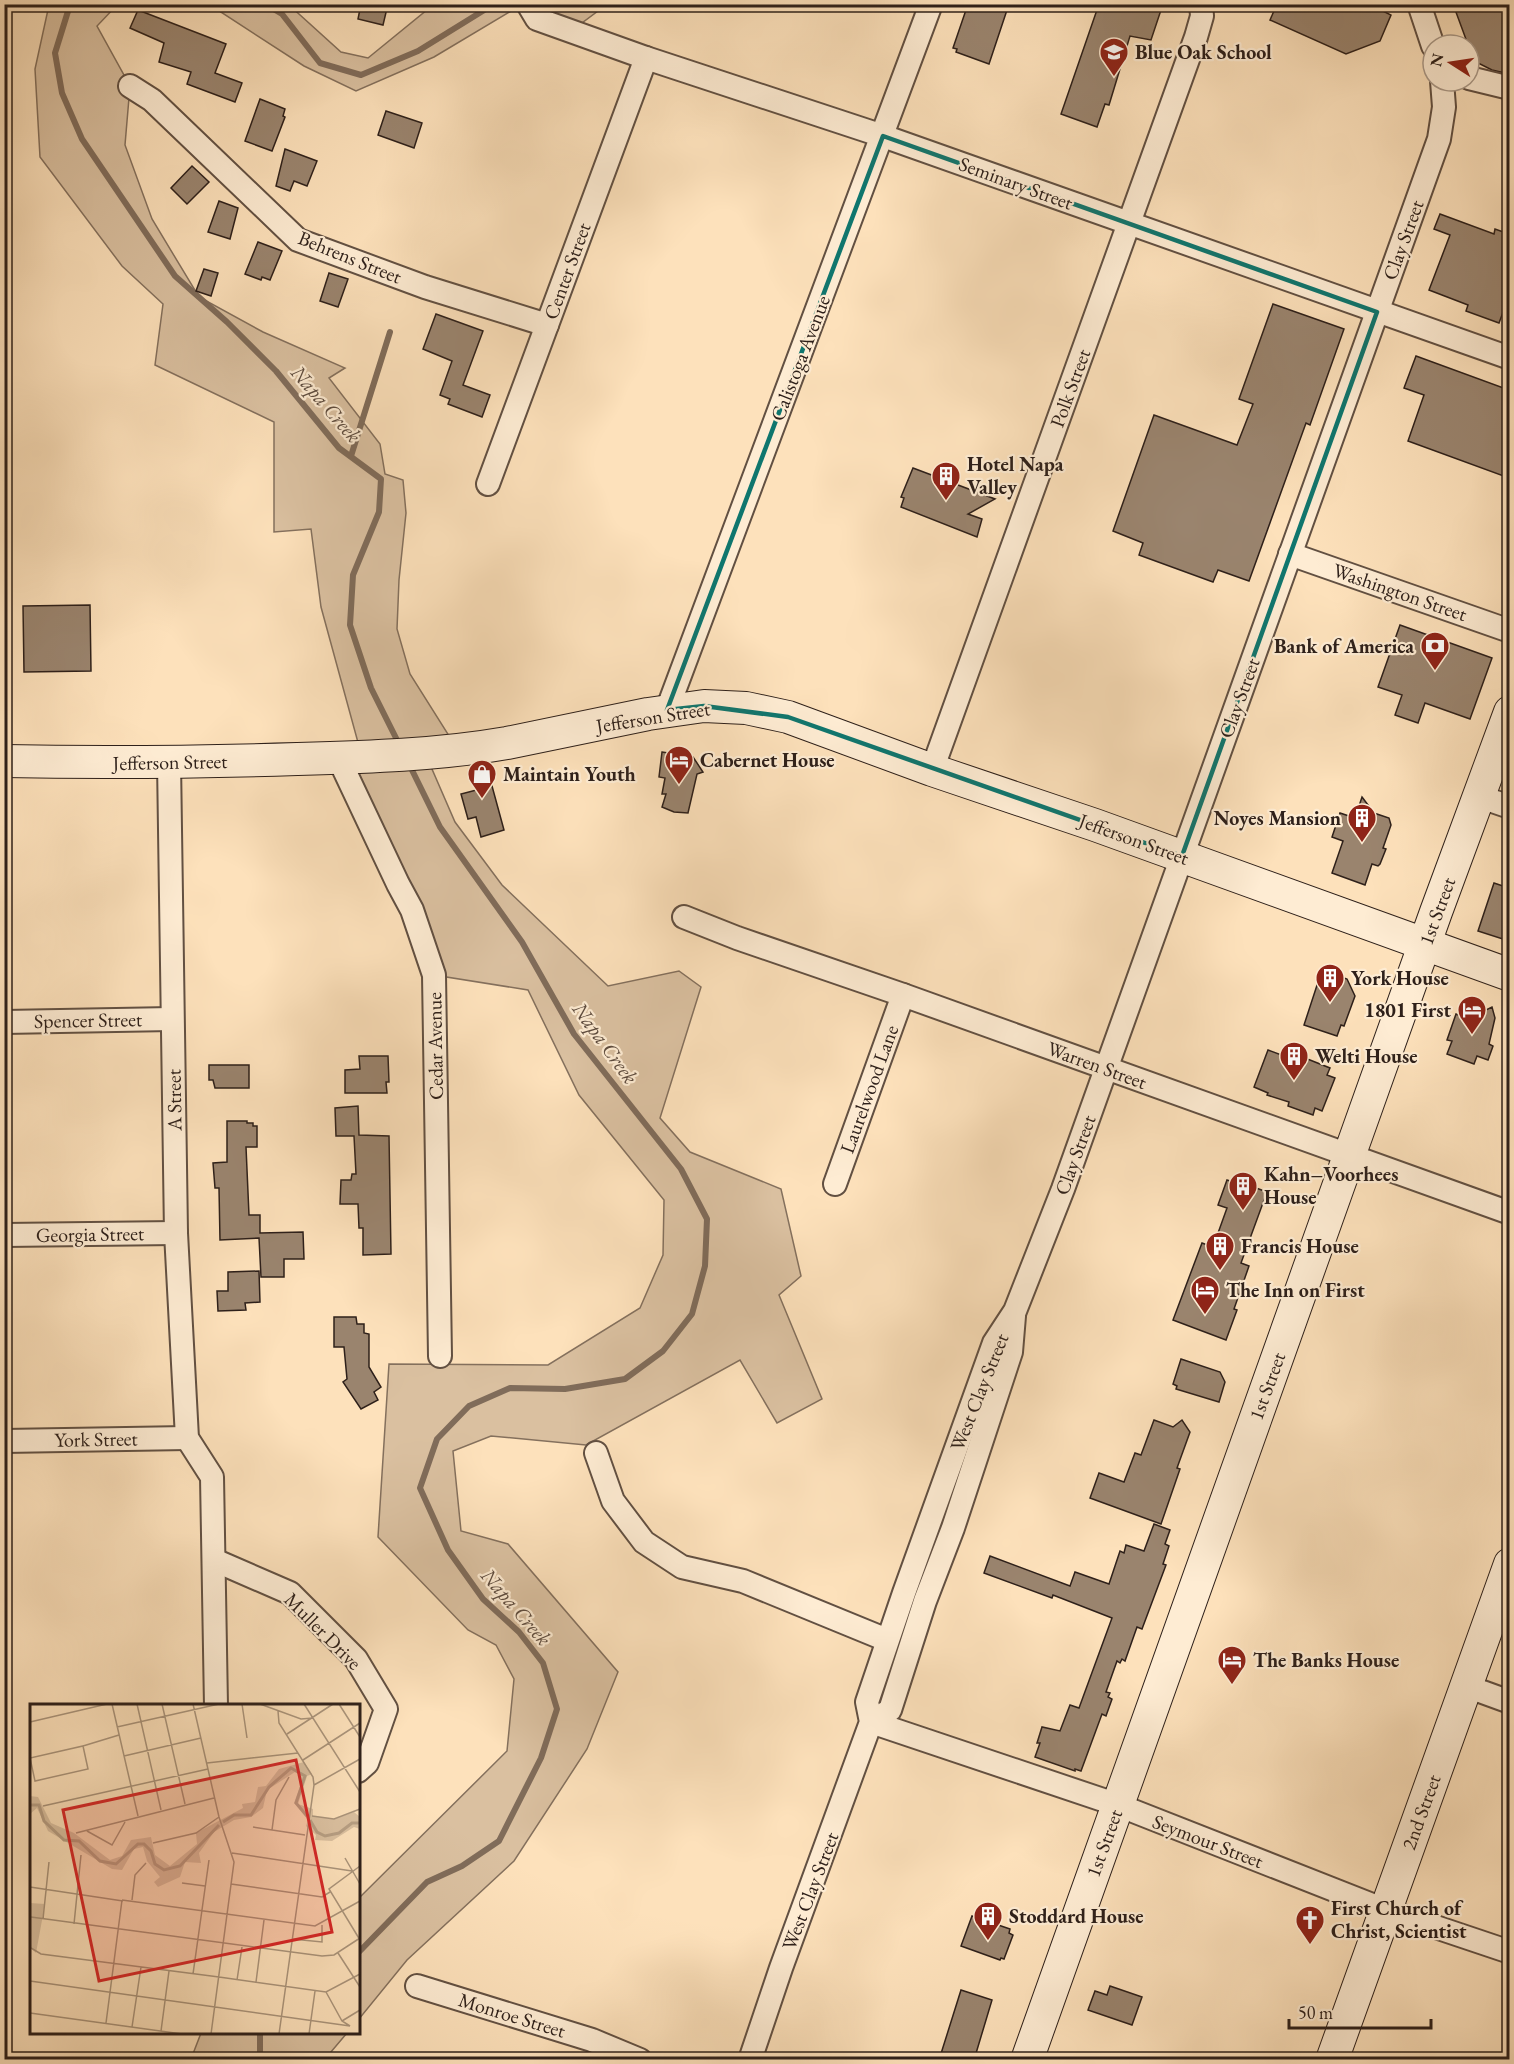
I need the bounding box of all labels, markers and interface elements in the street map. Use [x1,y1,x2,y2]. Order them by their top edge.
north arrow [1421,33,1481,93]
school or university icon: Blue Oak School [1098,36,1130,78]
place label: Blue Oak School [1135,39,1272,65]
text: N [1425,51,1448,69]
street label: Seminary Street [955,150,1077,216]
street label: Clay Street [1377,196,1430,284]
street label: Center Street [537,218,597,323]
street label: Behrens Street [294,224,406,290]
street label: Calistoga Avenue [764,291,836,425]
street label: Polk Street [1044,344,1096,431]
water label: Napa Creek [285,358,368,449]
place label: Hotel Napa Valley [967,451,1064,500]
building icon: Hotel Napa Valley [930,460,962,502]
street label: Washington Street [1330,557,1471,627]
bank icon: Bank of America [1419,630,1451,672]
place label: Bank of America [1274,633,1414,659]
street label: Clay Street [1213,654,1266,742]
street label: Jefferson Street [592,695,713,739]
hotel icon: Cabernet House [663,744,695,786]
place label: Cabernet House [700,747,835,773]
street label: Jefferson Street [110,748,228,776]
shop icon: Maintain Youth [466,758,498,800]
place label: Maintain Youth [503,761,636,787]
building icon: Noyes Mansion [1346,802,1378,844]
place label: Noyes Mansion [1214,805,1341,831]
street label: Jefferson Street [1074,806,1193,871]
street label: 1st Street [1413,873,1461,948]
building icon: York House [1314,962,1346,1004]
place label: York House [1351,965,1449,991]
street label: Cedar Avenue [421,992,449,1100]
hotel icon: 1801 First [1456,994,1488,1036]
water label: Napa Creek [566,996,644,1089]
place label: 1801 First [1364,997,1451,1023]
street label: Spencer Street [34,1006,143,1034]
street label: Laurelwood Lane [834,1021,904,1157]
street label: Warren Street [1044,1035,1151,1095]
building icon: Welti House [1278,1040,1310,1082]
place label: Welti House [1315,1043,1418,1069]
street label: A Street [160,1068,188,1132]
street label: Clay Street [1049,1111,1102,1199]
place label: Kahn–Voorhees House [1264,1161,1398,1210]
building icon: Kahn–Voorhees House [1227,1170,1259,1212]
street label: Georgia Street [36,1220,145,1248]
building icon: Francis House [1204,1230,1236,1272]
place label: Francis House [1241,1233,1359,1259]
hotel icon: The Inn on First [1189,1274,1221,1316]
place label: The Inn on First [1226,1277,1365,1303]
street label: West Clay Street [944,1329,1015,1455]
street label: 1st Street [1243,1348,1291,1423]
street label: York Street [54,1425,139,1453]
water label: Napa Creek [475,1561,558,1652]
street label: Muller Drive [279,1587,367,1675]
hotel icon: The Banks House [1216,1644,1248,1686]
place label: The Banks House [1253,1647,1399,1673]
inset map [30,1704,360,2034]
street label: 2nd Street [1395,1770,1447,1853]
street label: 1st Street [1080,1805,1128,1880]
street label: Seymour Street [1149,1808,1268,1874]
street label: West Clay Street [776,1828,845,1954]
place label: First Church of Christ, Scientist [1331,1895,1467,1944]
building icon: Stoddard House [972,1900,1004,1942]
place label: Stoddard House [1009,1903,1143,1929]
church icon: First Church of Christ, Scientist [1294,1904,1326,1946]
street label: Monroe Street [455,1986,569,2044]
scale bar [1289,1992,1432,2030]
text: 50 m [1298,2001,1333,2024]

